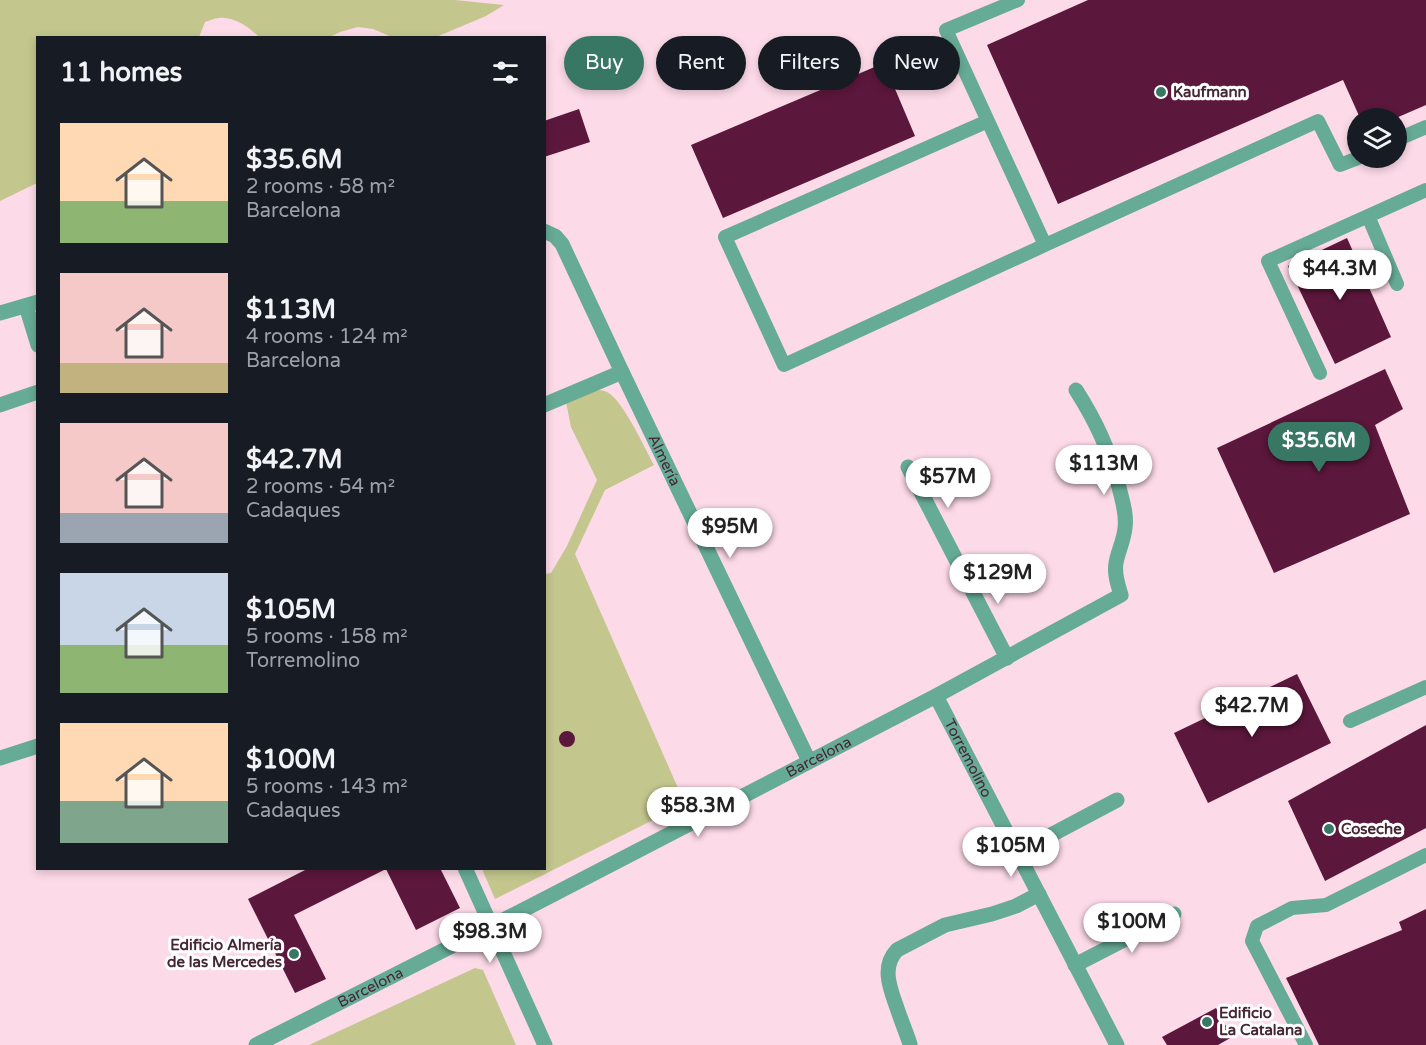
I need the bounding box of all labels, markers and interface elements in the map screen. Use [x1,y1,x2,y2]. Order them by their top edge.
chip: Buy [564,36,644,90]
chip: Rent [656,36,746,90]
chip: Filters [758,36,861,90]
chip: New [873,36,960,90]
icon: filters [489,56,522,89]
text: 11 homes [60,57,182,88]
place label: Kaufmann [1173,83,1247,101]
marker: Kaufmann [1154,85,1168,99]
map controls [1347,108,1407,168]
button: layers [1347,108,1407,168]
text: $35.6M [246,144,343,175]
icon: home [108,147,180,219]
text: 2 rooms · 58 m² [246,175,395,199]
text: Barcelona [246,199,341,223]
pin: $44.3M [1291,250,1389,301]
text: $44.3M [1303,257,1377,281]
text: $113M [246,294,336,325]
icon: home [108,297,180,369]
text: 4 rooms · 124 m² [246,325,408,349]
text: Barcelona [246,349,341,373]
pin: $35.6M [1270,422,1368,473]
text: $35.6M [1282,429,1356,453]
street label: Almería [644,432,684,489]
text: $42.7M [246,444,343,475]
pin: $113M [1062,445,1146,496]
icon: home [108,447,180,519]
text: $113M [1069,452,1139,476]
pin: $57M [912,458,984,509]
text: $57M [920,465,976,489]
text: 2 rooms · 54 m² [246,475,395,499]
text: Cadaques [246,499,341,523]
pin: $95M [694,508,766,559]
text: $95M [702,515,758,539]
pin: $129M [956,554,1040,605]
text: $129M [963,561,1033,585]
text: $105M [246,594,336,625]
icon: home [108,597,180,669]
text: 5 rooms · 158 m² [246,625,408,649]
text: Torremolino [246,649,360,673]
pin: $42.7M [1203,687,1301,738]
text: $42.7M [1215,694,1289,718]
street label: Torremolino [940,716,996,800]
street label: Barcelona [783,733,854,781]
text: $100M [246,744,336,775]
icon: home [108,747,180,819]
text: 5 rooms · 143 m² [246,775,408,799]
pin: $58.3M [649,787,747,838]
text: $58.3M [661,794,735,818]
text: Cadaques [246,799,341,823]
place label: Coseche [1341,820,1402,838]
marker: Coseche [1322,822,1336,836]
pin: $105M [969,827,1053,878]
text: $105M [976,834,1046,858]
pin: $100M [1090,903,1174,954]
text: $100M [1097,910,1167,934]
pin: $98.3M [441,913,539,964]
text: $98.3M [453,920,527,944]
place label: Edificio Almería de las Mercedes [167,936,282,971]
marker: Edificio Almería de las Mercedes [287,947,301,961]
street label: Barcelona [334,963,406,1011]
place label: Edificio La Catalana [1219,1004,1303,1039]
marker: Edificio La Catalana [1200,1015,1214,1029]

